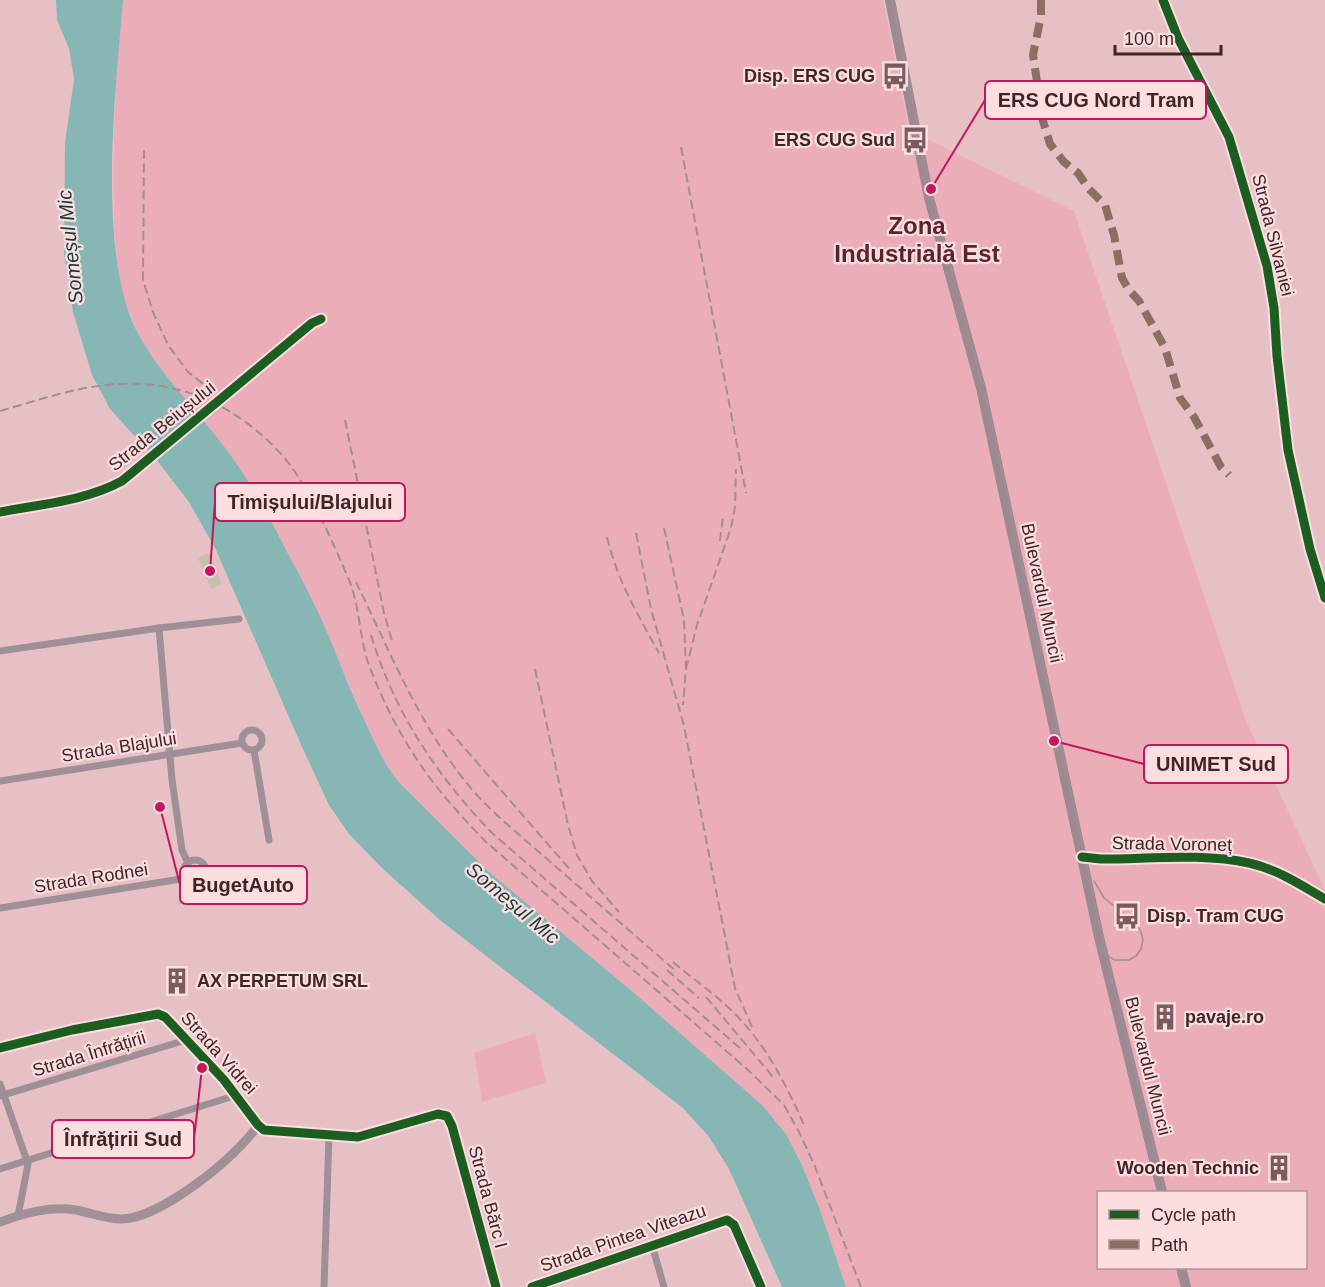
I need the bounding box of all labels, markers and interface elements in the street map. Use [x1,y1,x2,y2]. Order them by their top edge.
scale bar [1115,18,1222,56]
text: 100 m [1124,29,1174,49]
bus stop icon: Disp. ERS CUG [880,61,910,91]
place label: Disp. ERS CUG [744,66,875,86]
callout: ERS CUG Nord Tram [985,81,1206,119]
text: ERS CUG Nord Tram [998,89,1194,111]
bus stop icon: ERS CUG Sud [900,125,930,155]
place label: ERS CUG Sud [774,130,895,150]
street label: Strada Silvaniei [1248,172,1298,298]
water label: Someșul Mic [53,189,87,305]
district label: Zona Industrială Est [834,212,1000,267]
street label: Strada Beiușului [105,377,219,475]
callout: Timișului/Blajului [215,483,405,521]
text: Timișului/Blajului [227,491,393,513]
street label: Bulevardul Muncii [1017,521,1067,665]
street label: Strada Blajului [60,728,178,766]
callout: UNIMET Sud [1144,745,1288,783]
text: UNIMET Sud [1156,753,1276,775]
street label: Strada Voroneț [1112,833,1232,855]
water label: Someșul Mic [462,858,564,948]
street label: Strada Rodnei [33,859,149,897]
callout: BugetAuto [180,866,307,904]
text: BugetAuto [192,874,294,896]
bus stop icon: Disp. Tram CUG [1112,901,1142,931]
place label: Disp. Tram CUG [1147,906,1284,926]
building icon: AX PERPETUM SRL [162,966,192,996]
place label: AX PERPETUM SRL [197,971,368,991]
street label: Bulevardul Muncii [1121,995,1175,1137]
building icon: pavaje.ro [1150,1002,1180,1032]
place label: pavaje.ro [1185,1007,1264,1027]
street label: Strada Vidrei [177,1008,261,1098]
street label: Strada Înfrățirii [30,1027,148,1081]
callout: Înfrățirii Sud [52,1120,194,1158]
text: Înfrățirii Sud [63,1127,182,1150]
street label: Strada Bărc I [465,1144,511,1250]
building icon: Wooden Technic [1264,1153,1294,1183]
place label: Wooden Technic [1117,1158,1259,1178]
legend [1097,1191,1307,1269]
street label: Strada Pintea Viteazu [538,1200,708,1276]
text: Cycle path [1151,1205,1236,1225]
text: Path [1151,1235,1188,1255]

